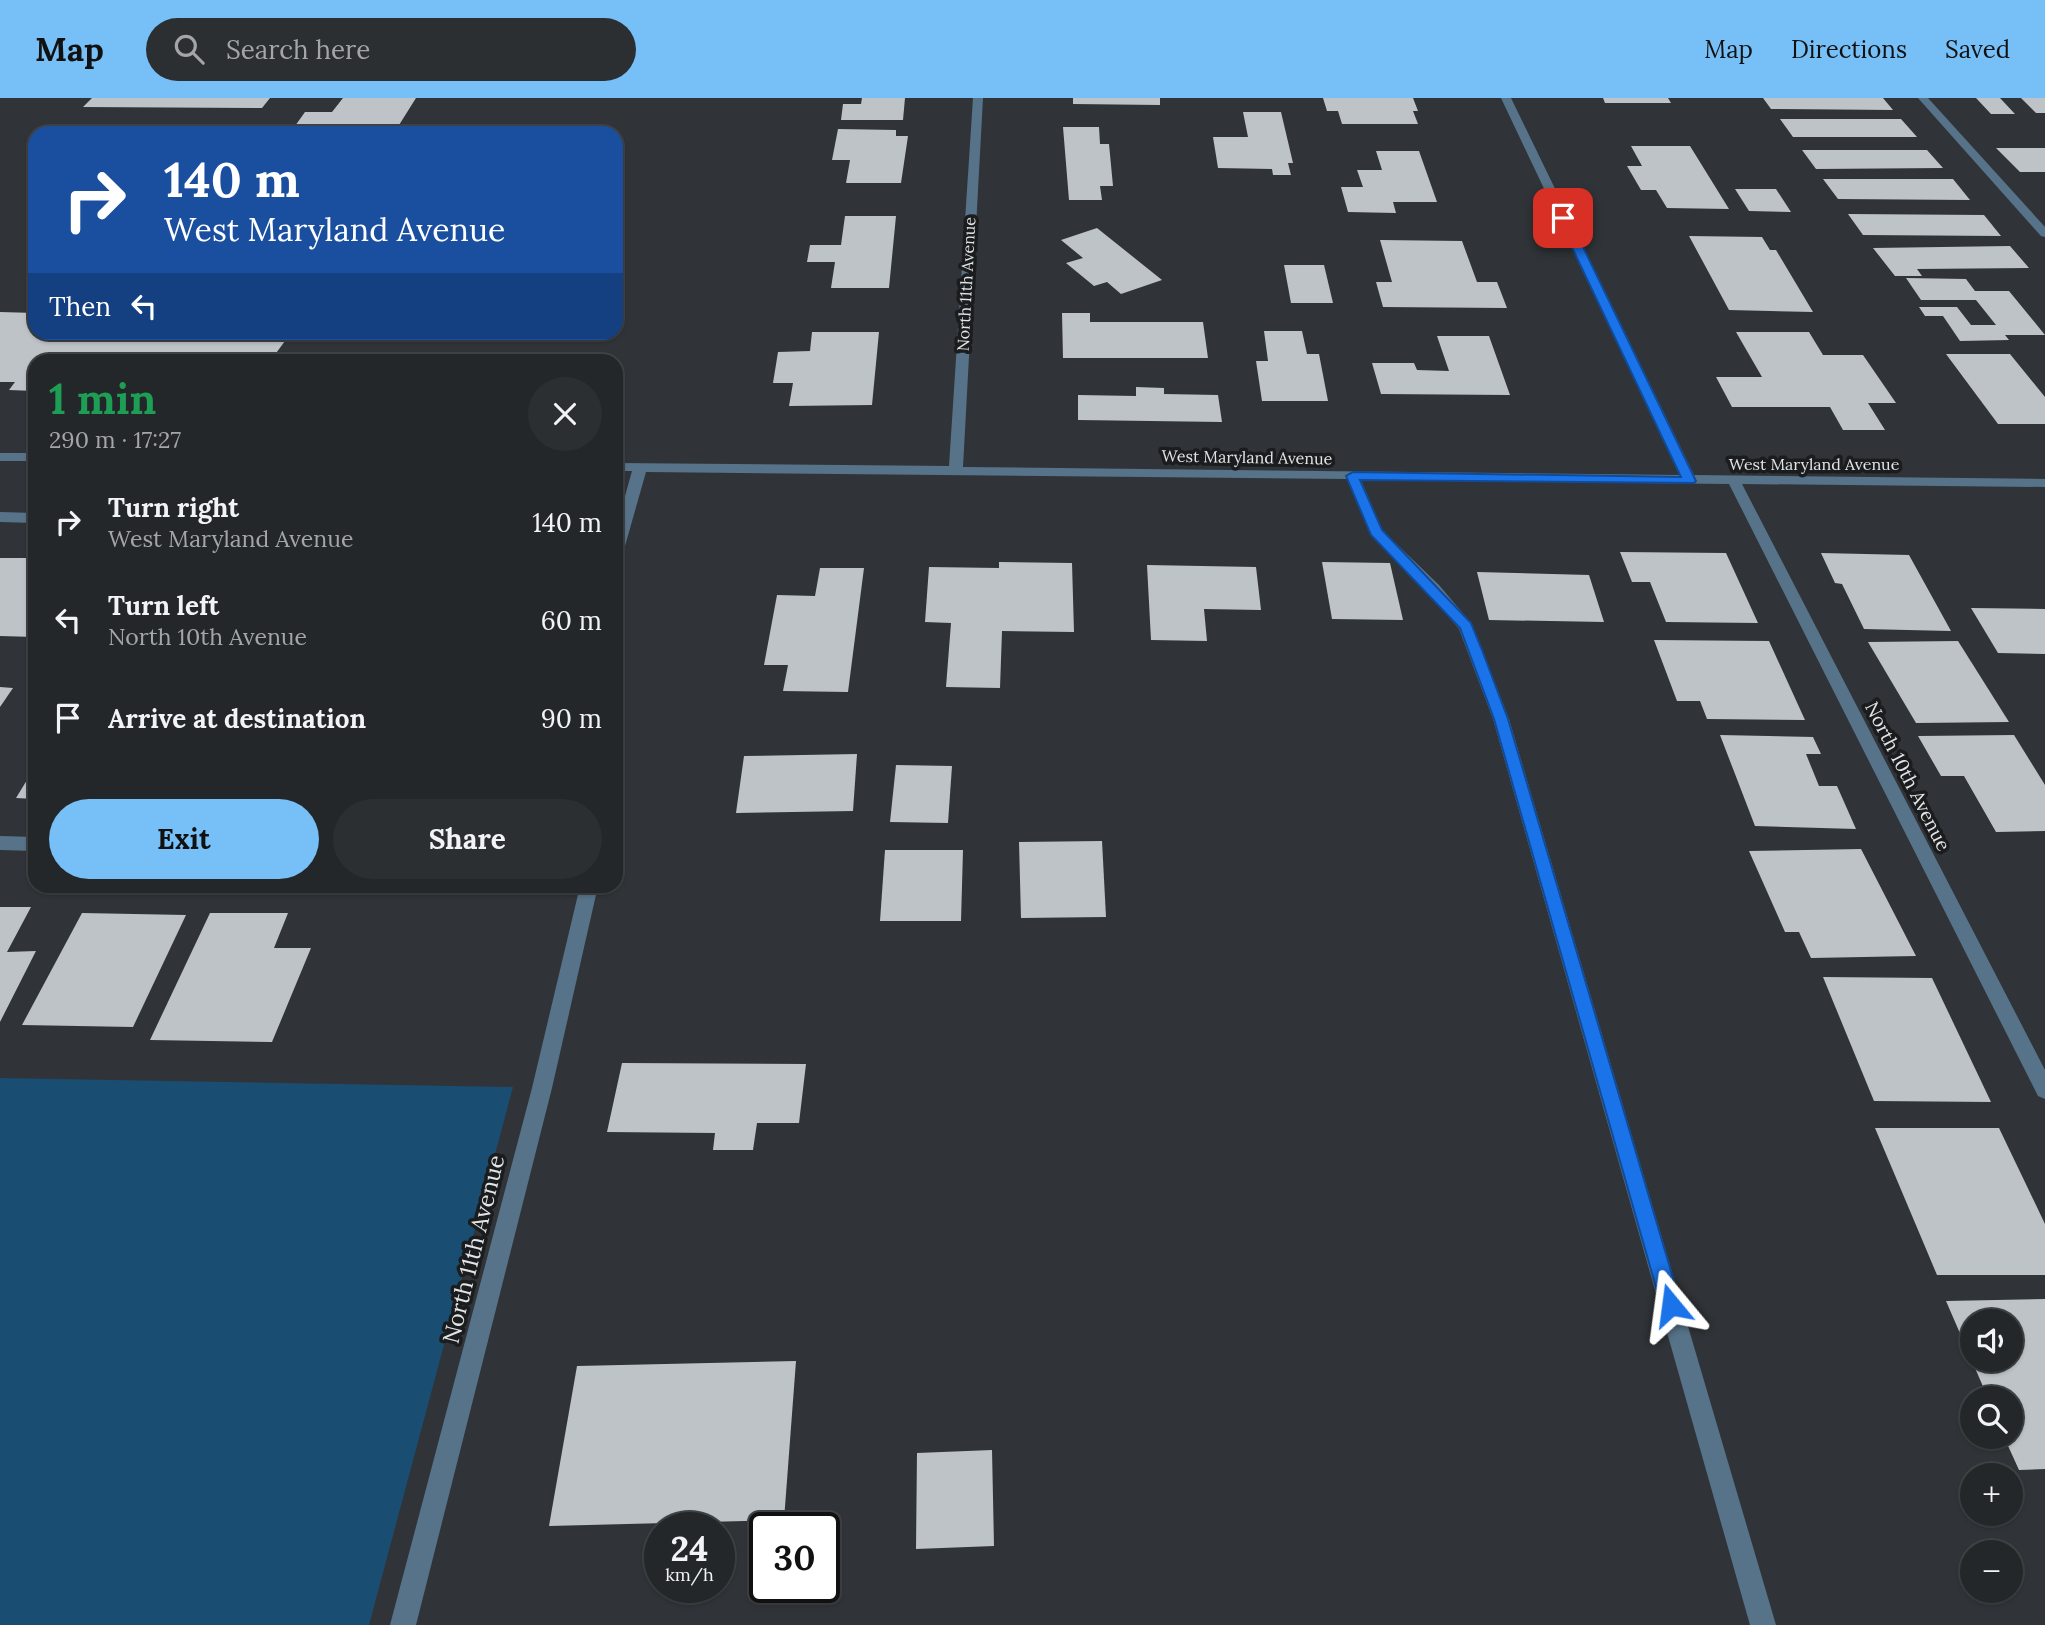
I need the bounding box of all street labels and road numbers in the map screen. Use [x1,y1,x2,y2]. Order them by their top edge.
street label: North 11th Avenue [952,216,980,352]
street label: West Maryland Avenue [1161,446,1333,468]
street label: West Maryland Avenue [1729,454,1900,474]
street label: North 10th Avenue [1860,697,1956,855]
street label: North 11th Avenue [436,1152,510,1346]

